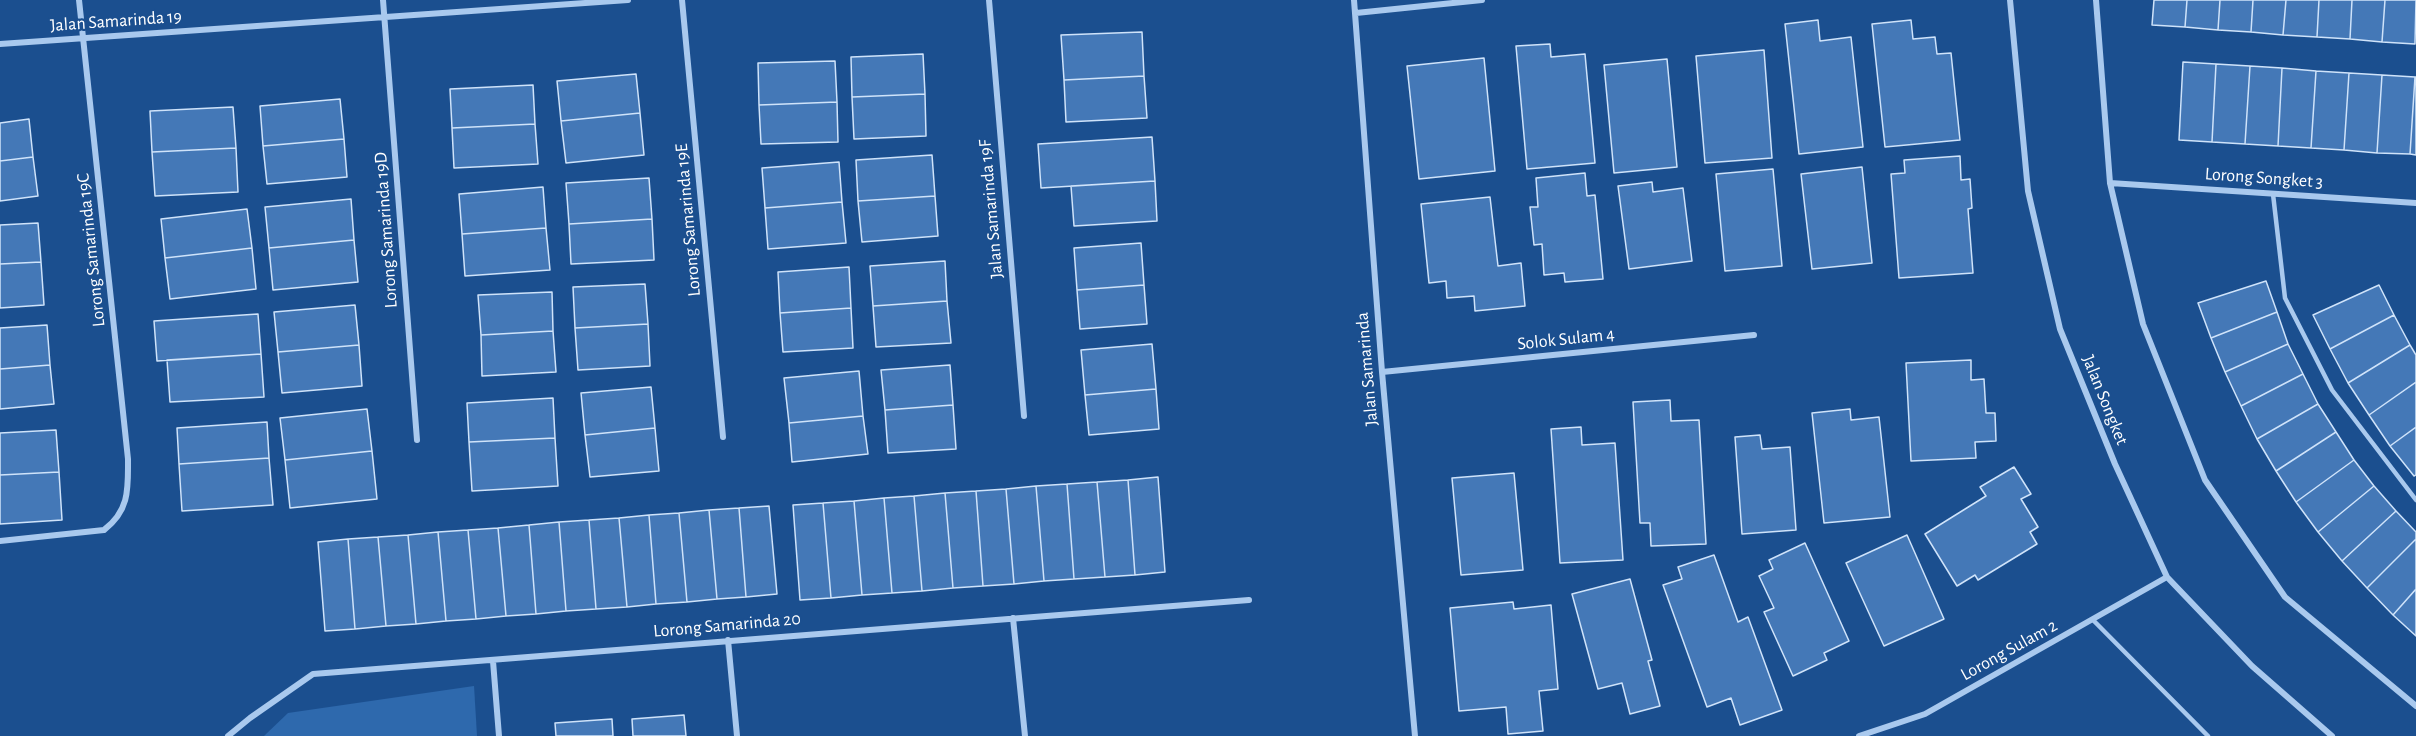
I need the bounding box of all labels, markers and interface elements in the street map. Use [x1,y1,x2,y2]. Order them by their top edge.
street label: Jalan Samarinda 19 [49,6,183,36]
street label: Jalan Samarinda 19F [974,138,1008,280]
street label: Lorong Samarinda 19E [671,143,705,297]
street label: Lorong Samarinda 19D [370,151,402,309]
street label: Lorong Songket 3 [2204,163,2324,193]
street label: Lorong Samarinda 19C [72,172,110,328]
street label: Jalan Samarinda [1351,311,1383,427]
street label: Solok Sulam 4 [1516,323,1616,355]
street label: Jalan Songket [2077,352,2133,448]
street label: Lorong Samarinda 20 [652,608,802,642]
street label: Lorong Sulam 2 [1957,615,2061,685]

